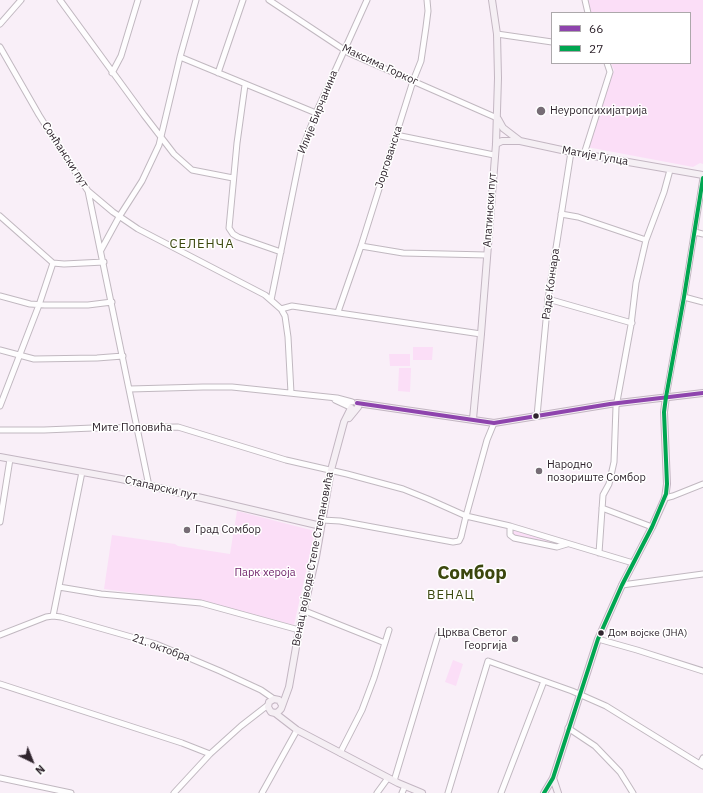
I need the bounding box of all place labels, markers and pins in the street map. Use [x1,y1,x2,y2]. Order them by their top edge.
place label: Неуропсихијатрија [550,104,647,118]
marker: Неуропсихијатрија [535,105,547,117]
unlabelled marker [531,411,541,421]
place label: Народно позориште Сомбор [547,458,646,484]
marker: Народно позориште Сомбор [534,466,544,476]
place label: Град Сомбор [195,523,261,537]
marker: Град Сомбор [182,525,192,535]
place label: Црква Светог Георгија [437,626,507,652]
place label: Дом војске (ЈНА) [608,627,687,639]
marker: Дом војске (ЈНА) [596,628,606,638]
marker: Црква Светог Георгија [510,634,520,644]

